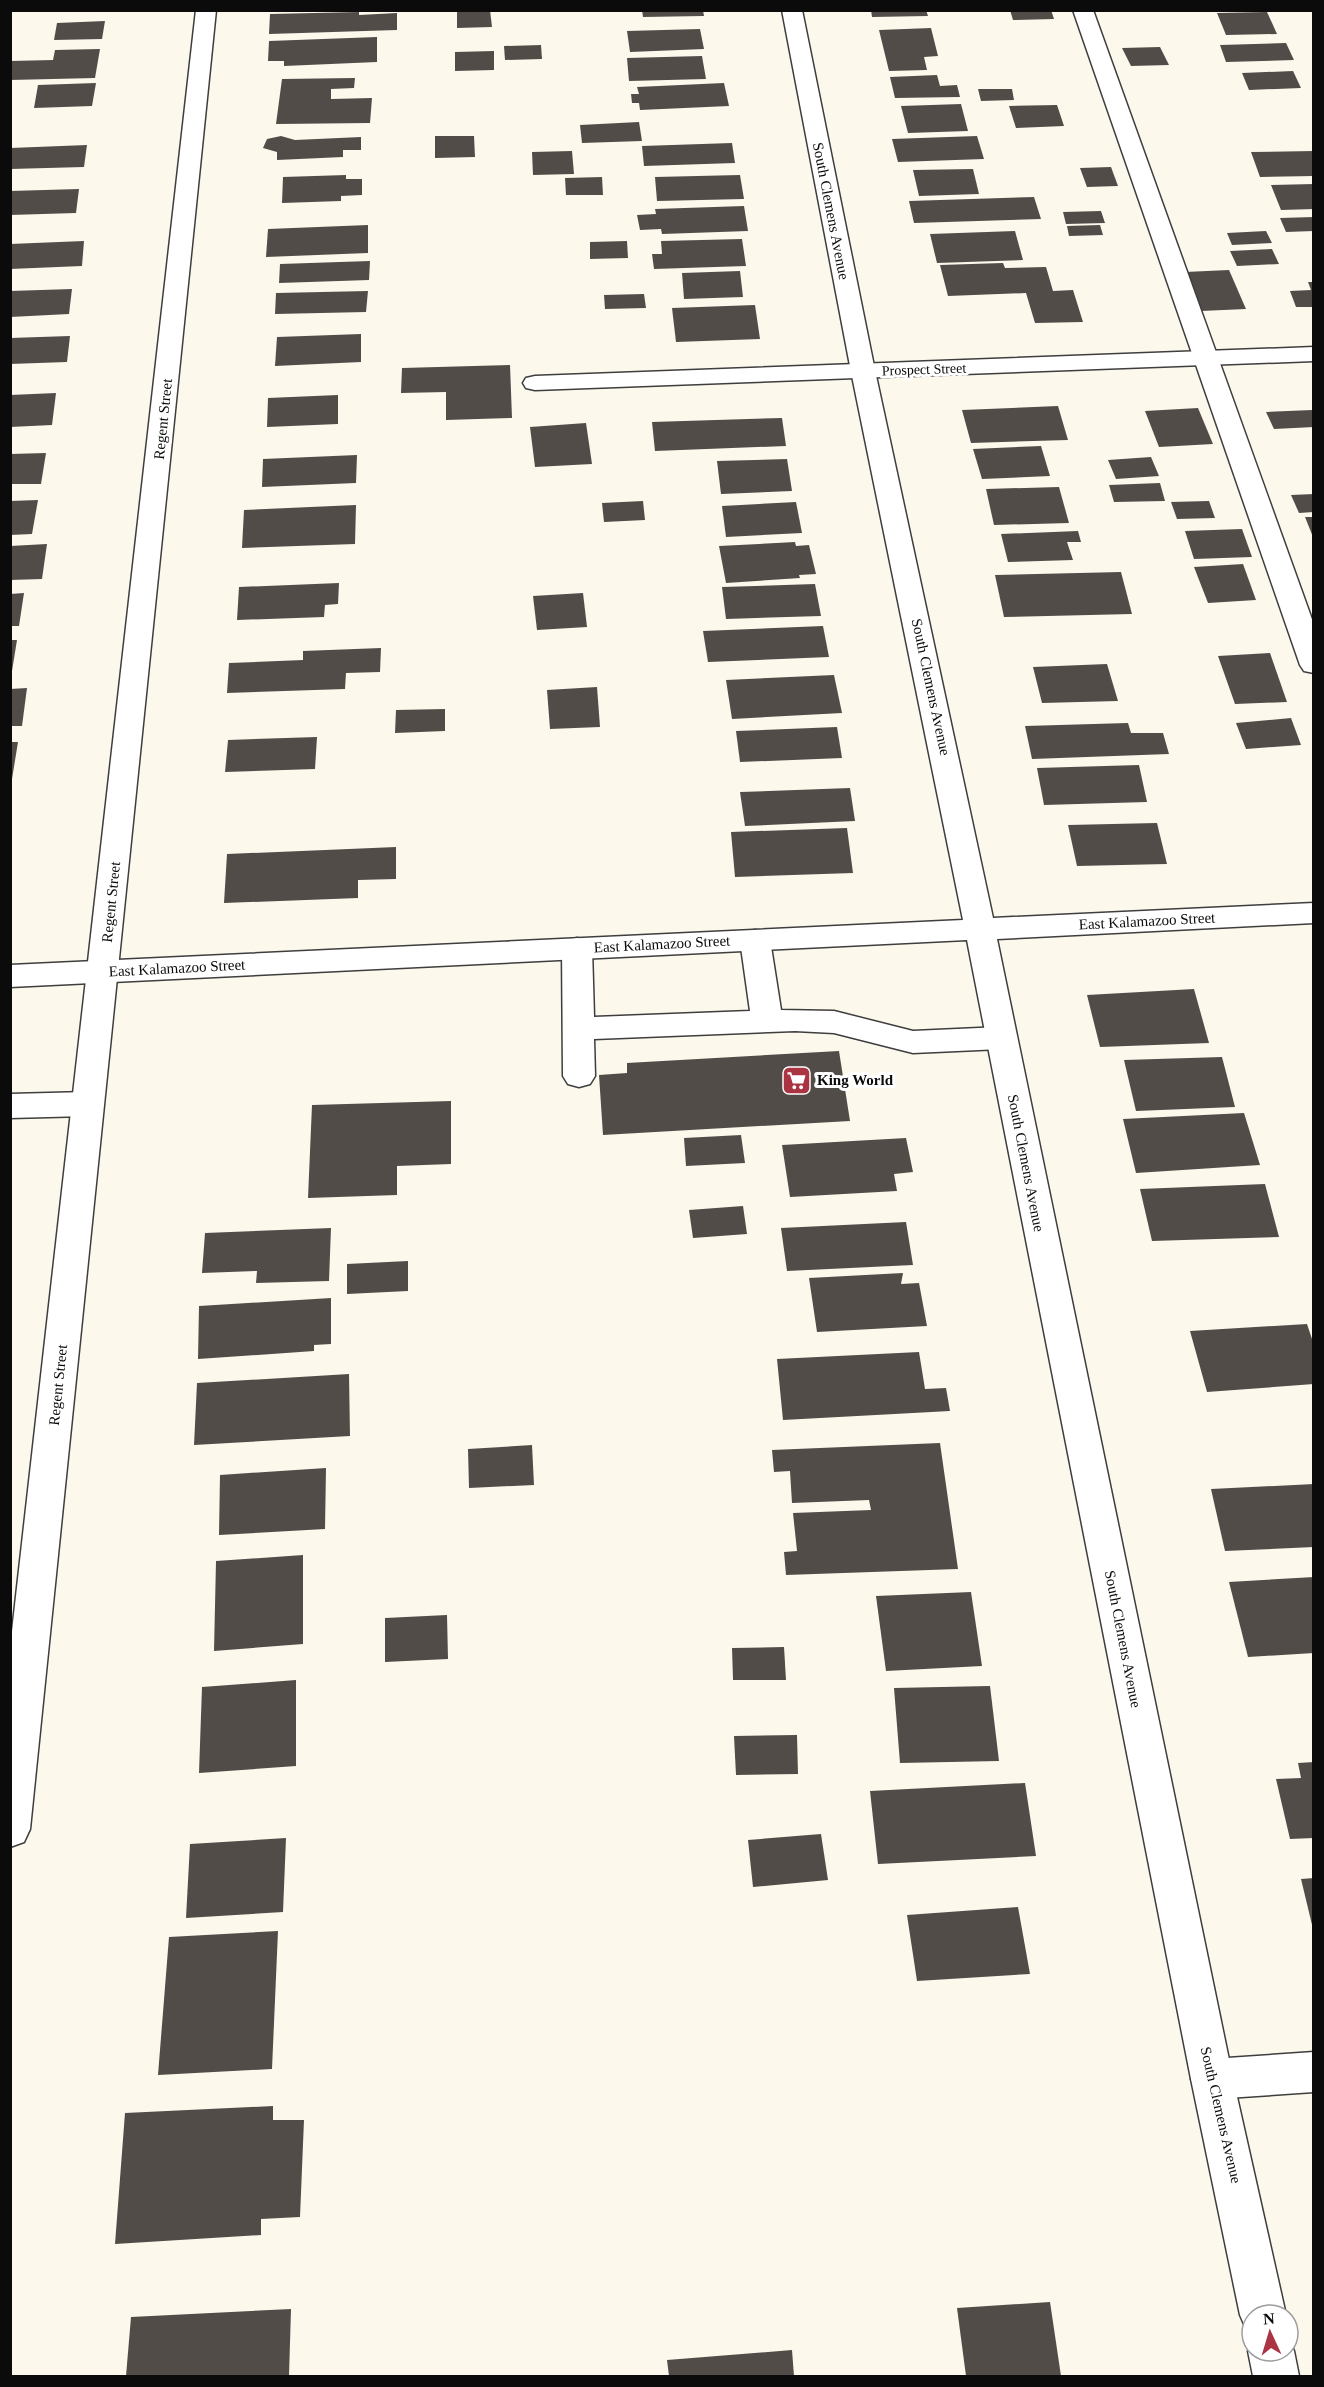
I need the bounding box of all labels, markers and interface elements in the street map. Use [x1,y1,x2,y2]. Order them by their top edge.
street label: South Clemens Avenue [810,141,852,281]
street label: Prospect Street [882,361,967,378]
street label: Regent Street [151,377,175,460]
street label: South Clemens Avenue [909,617,953,757]
street label: Regent Street [99,860,123,943]
street label: East Kalamazoo Street [1078,909,1216,933]
street label: East Kalamazoo Street [593,932,731,956]
street label: East Kalamazoo Street [108,956,246,980]
supermarket icon: King World [780,1064,812,1096]
place label: King World [817,1072,894,1088]
street label: South Clemens Avenue [1005,1093,1047,1233]
street label: Regent Street [46,1343,70,1426]
street label: South Clemens Avenue [1102,1569,1144,1709]
street label: South Clemens Avenue [1197,2045,1245,2185]
north arrow [1240,2303,1300,2363]
text: N [1263,2310,1276,2327]

